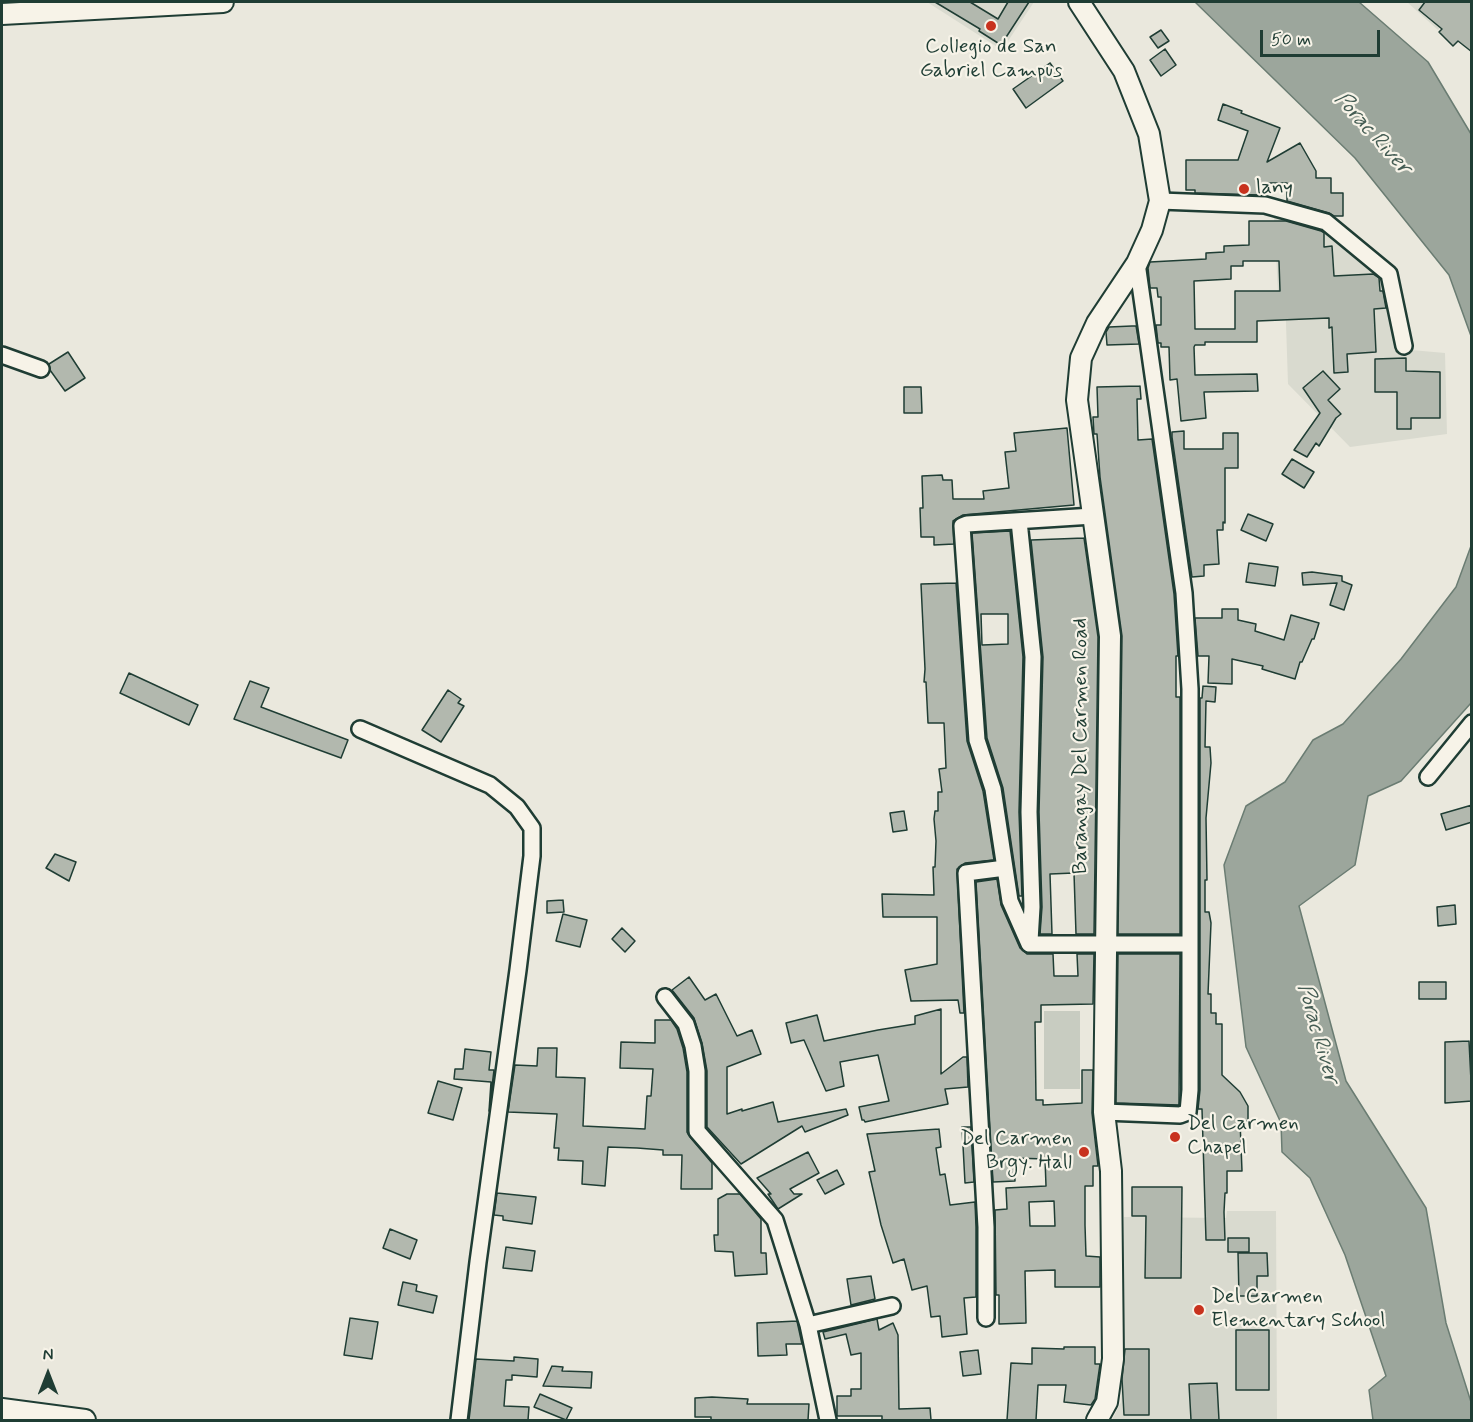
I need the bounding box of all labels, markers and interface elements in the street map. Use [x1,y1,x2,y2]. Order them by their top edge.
scale bar [1263,18,1383,56]
marker: Collegio de San Gabriel Campus [984,19,998,33]
text: 50 m [1271,28,1311,52]
place label: Collegio de San Gabriel Campus [920,35,1062,85]
water label: Porac River [1328,87,1416,181]
place label: lany [1256,176,1293,202]
marker: lany [1237,182,1251,196]
street label: Barangay Del Carmen Road [1069,618,1095,874]
water label: Porac River [1290,981,1344,1087]
place label: Del Carmen Chapel [1187,1112,1299,1162]
place label: Del Carmen Brgy. Hall [960,1127,1072,1177]
marker: Del Carmen Chapel [1168,1130,1182,1144]
marker: Del Carmen Brgy. Hall [1077,1145,1091,1159]
place label: Del Carmen Elementary School [1211,1285,1386,1335]
marker: Del Carmen Elementary School [1192,1303,1206,1317]
north arrow [18,1344,78,1404]
text: N [43,1345,53,1366]

